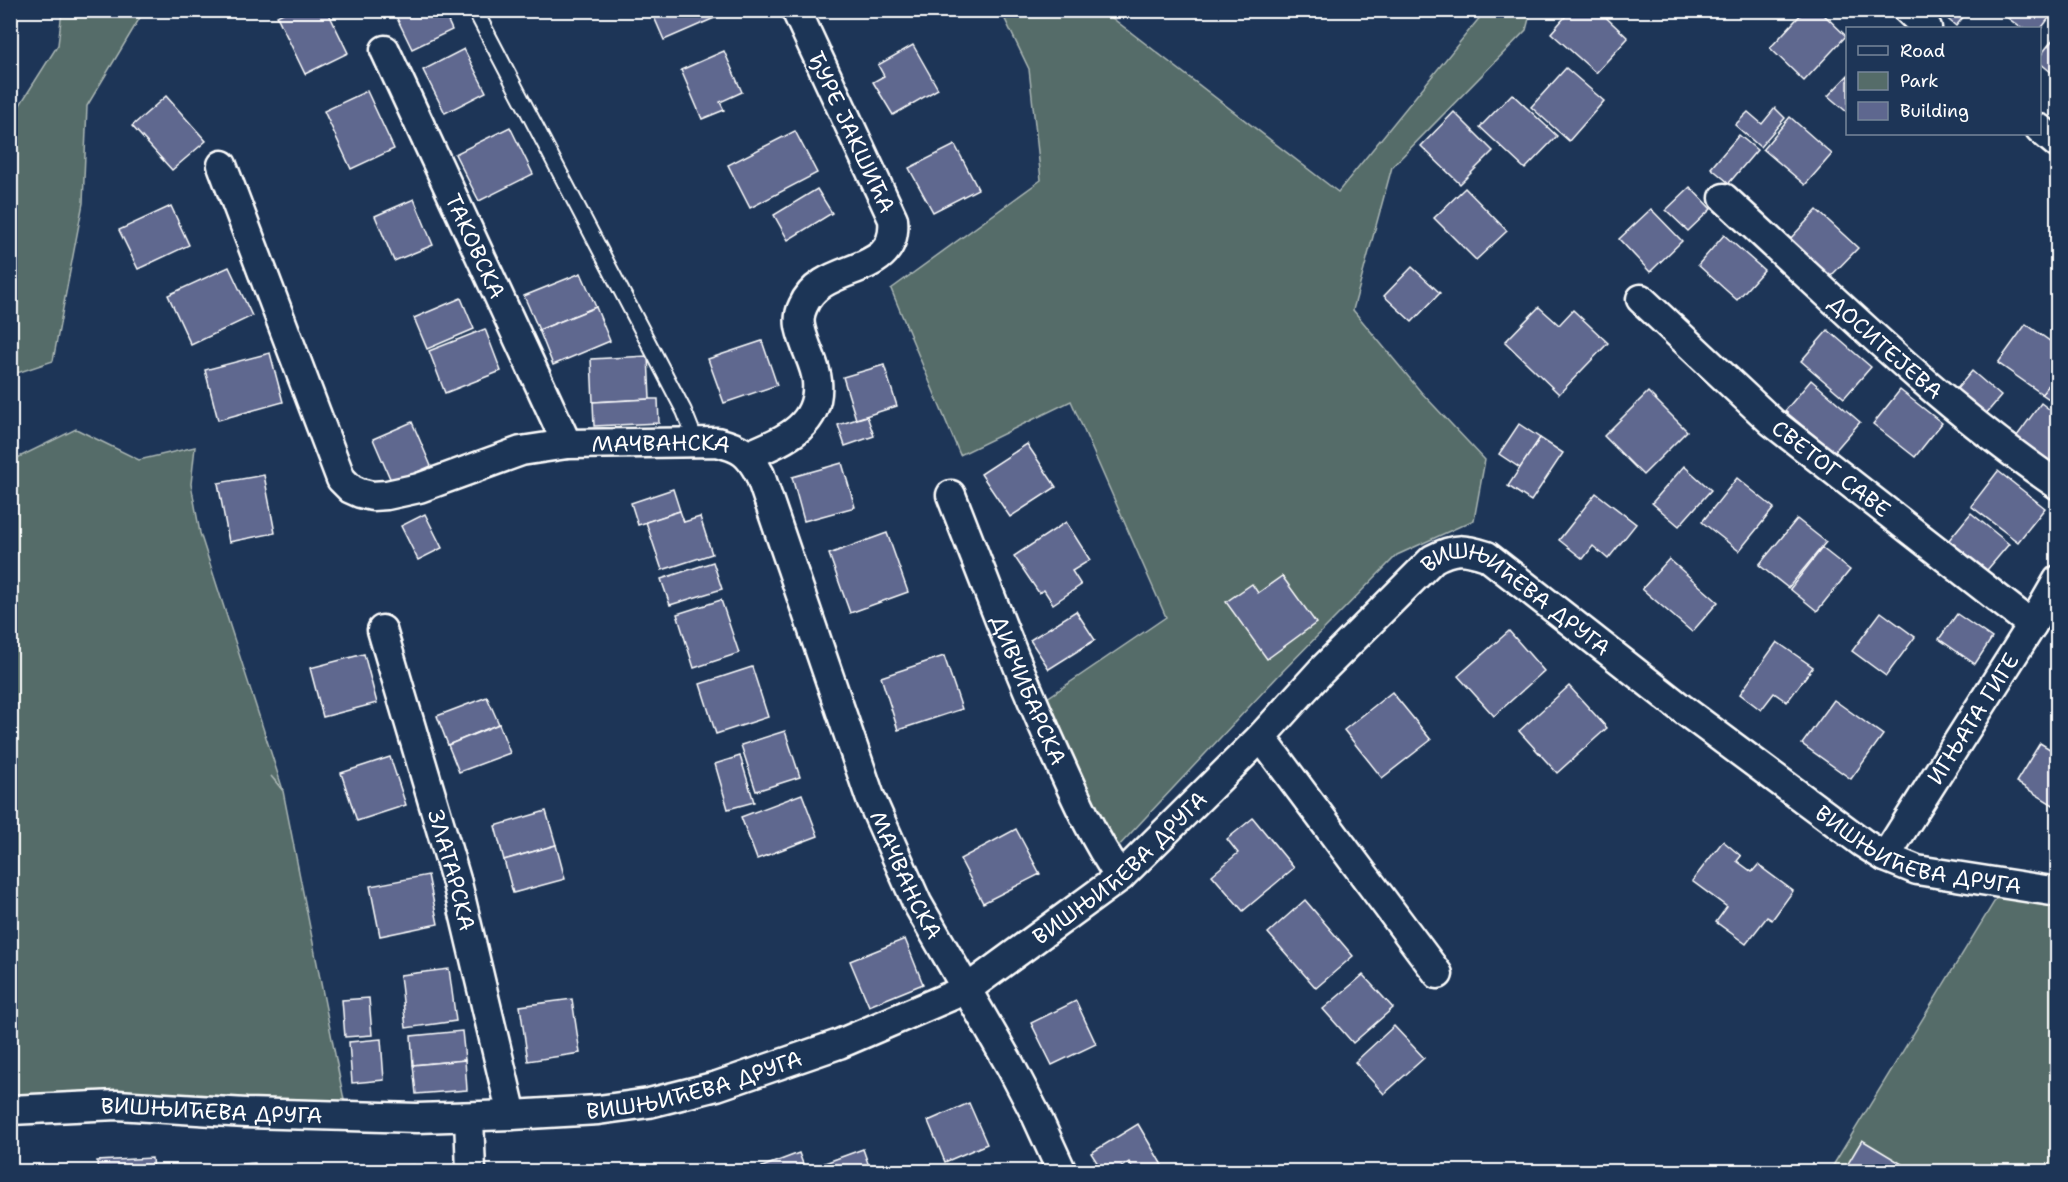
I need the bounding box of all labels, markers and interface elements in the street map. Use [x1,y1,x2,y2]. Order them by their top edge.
legend [1846,27,2041,135]
text: Road [1900,39,1945,63]
street label: ЂУРЕ ЈАКШИЋА [801,47,902,218]
text: Park [1900,69,1939,93]
text: Building [1900,99,1969,123]
street label: ТАКОВСКА [438,189,512,304]
street label: ДОСИТЕЈЕВА [1822,289,1949,406]
street label: СВЕТОГ САВЕ [1766,413,1896,524]
street label: МАЧВАНСКА [591,428,734,460]
street label: ВИШЊИЋЕВА ДРУГА [1414,536,1616,662]
street label: ДИВЧИБАРСКА [984,611,1073,770]
street label: ИГЊАТА ГИГЕ [1921,648,2026,790]
street label: ВИШЊИЋЕВА ДРУГА [1027,785,1213,951]
street label: ВИШЊИЋЕВА ДРУГА [1809,799,2023,901]
street label: ЗЛАТАРСКА [421,806,482,934]
street label: МАЧВАНСКА [863,806,949,945]
street label: ВИШЊИЋЕВА ДРУГА [586,1044,806,1126]
street label: ВИШЊИЋЕВА ДРУГА [100,1091,323,1130]

